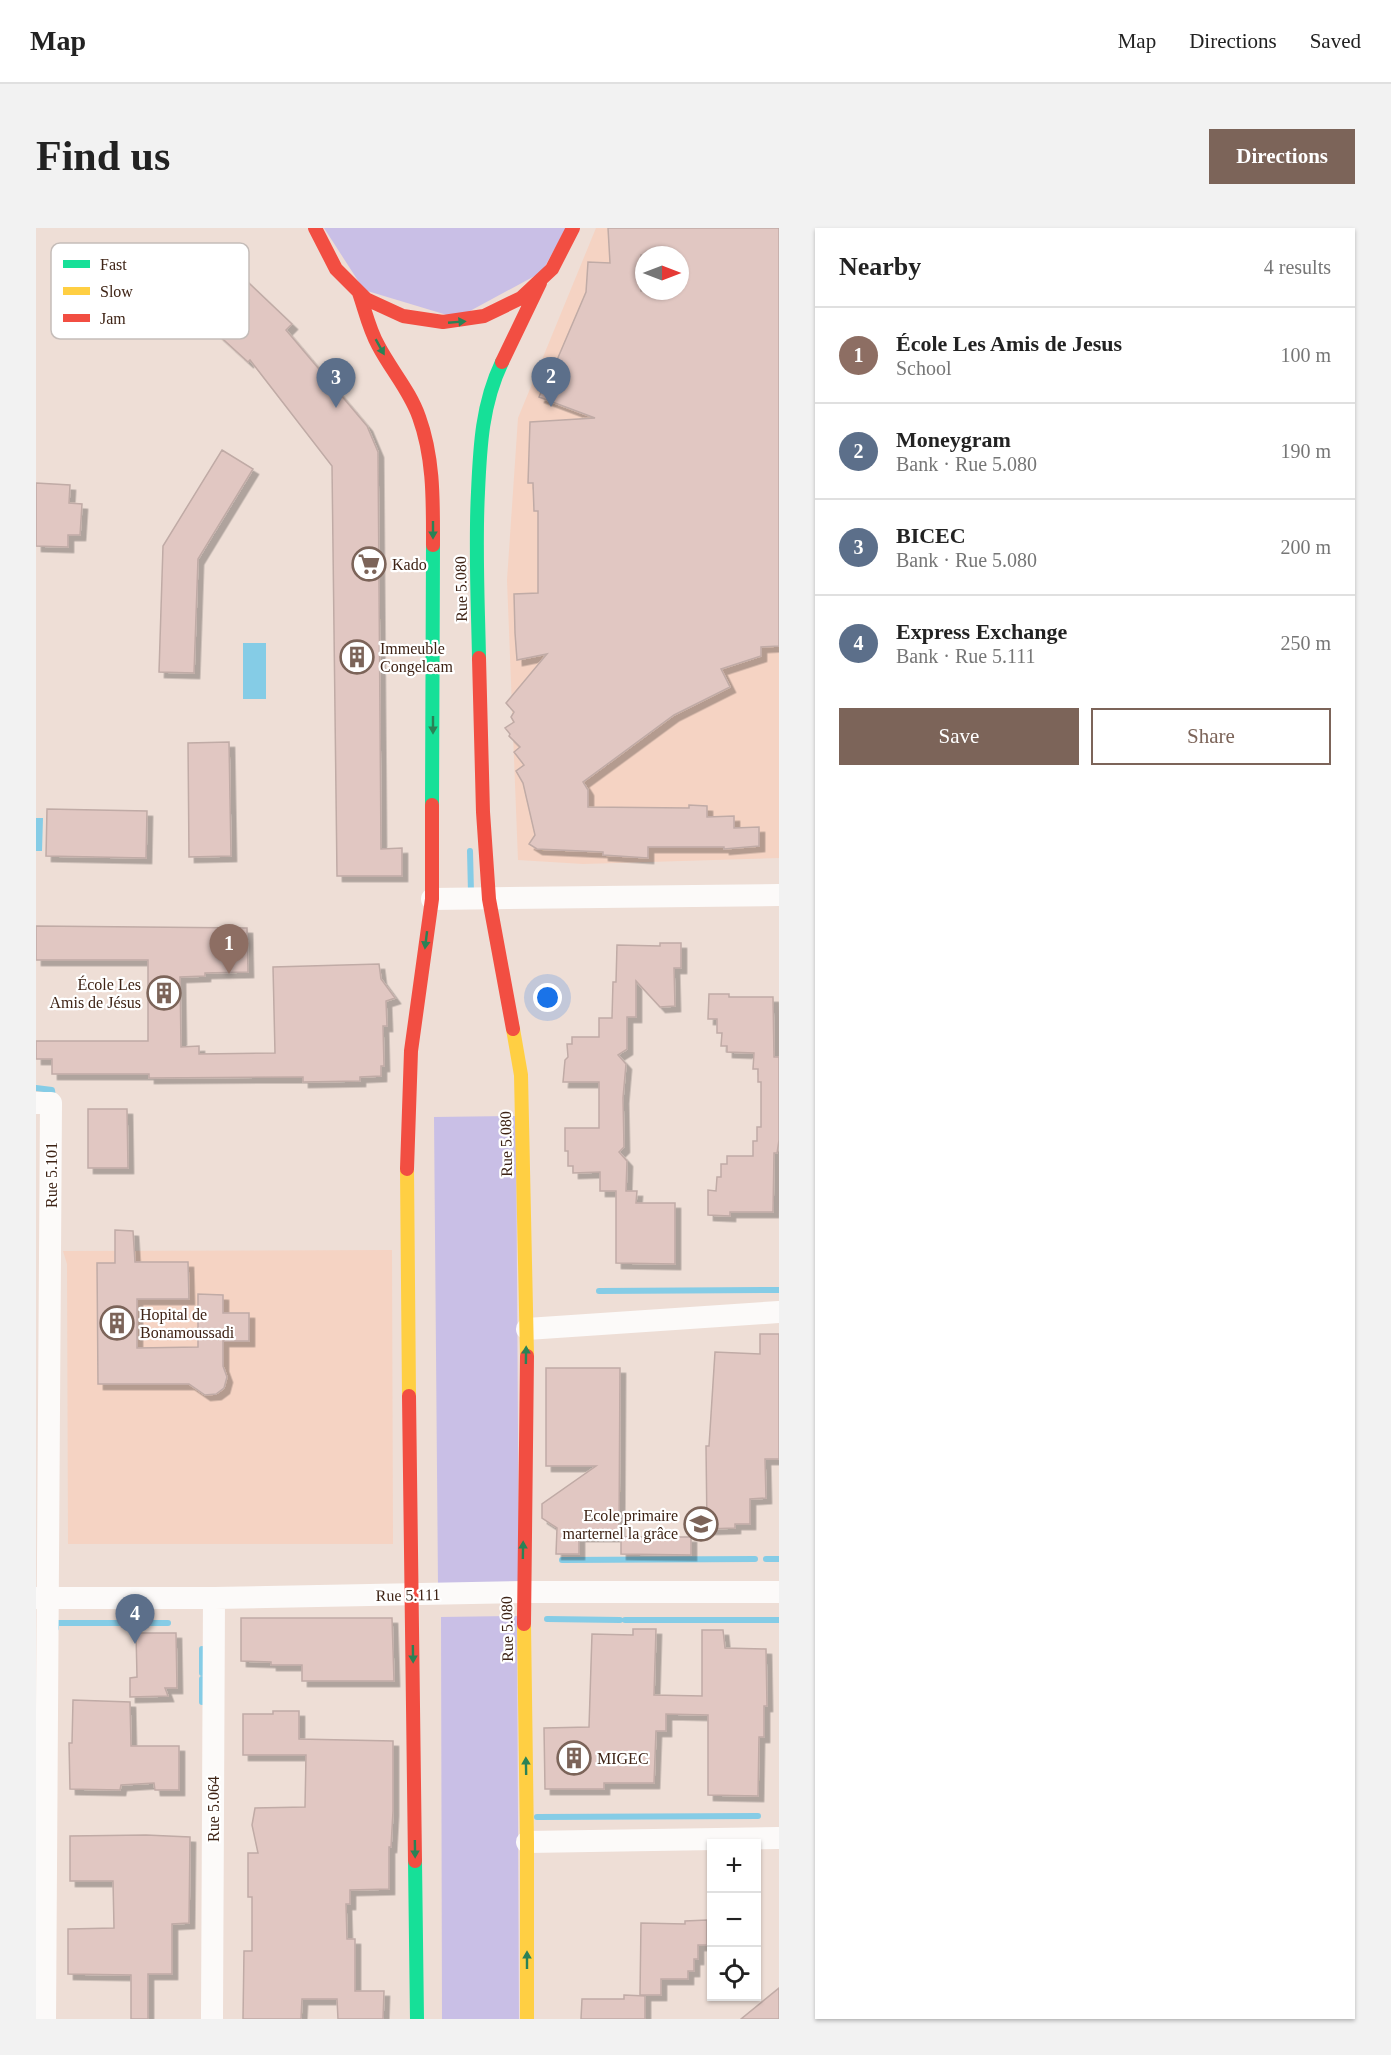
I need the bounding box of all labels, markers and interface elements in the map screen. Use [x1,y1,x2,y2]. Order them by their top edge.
text: Map [30,25,86,56]
text: Map [1118,29,1156,53]
text: Directions [1189,29,1277,53]
text: Saved [1310,29,1361,53]
button: Directions [1209,129,1355,184]
text: Find us [36,133,170,179]
legend [51,243,249,339]
north arrow [635,246,689,300]
text: Nearby [839,252,921,281]
text: Fast [100,256,127,273]
text: 4 results [1264,256,1331,278]
text: Slow [100,283,133,300]
text: Jam [100,310,126,327]
one-way arrow [448,317,467,326]
text: École Les Amis de Jesus [896,331,1122,356]
one-way arrow [375,339,385,356]
text: 1 [854,344,864,366]
text: 100 m [1280,344,1331,366]
text: School [896,357,952,379]
pin: 3 [316,358,356,408]
pin: 2 [532,358,570,407]
text: Moneygram [896,427,1011,452]
text: 2 [854,440,864,462]
text: 190 m [1280,440,1331,462]
text: Bank · Rue 5.080 [896,453,1037,475]
one-way arrow [428,520,438,539]
text: BICEC [896,523,966,548]
text: 3 [854,536,864,558]
text: 200 m [1280,536,1331,558]
supermarket icon: Kado [351,546,387,582]
text: Bank · Rue 5.080 [896,549,1037,571]
place label: Kado [392,556,427,573]
street label: Rue 5.080 [452,556,470,622]
text: Express Exchange [896,619,1067,644]
text: 4 [854,632,864,654]
text: 250 m [1280,632,1331,654]
building icon: Immeuble Congelcam [339,639,375,675]
place label: Immeuble Congelcam [380,640,453,676]
text: Bank · Rue 5.111 [896,645,1036,667]
button: Save [839,708,1079,765]
button: Share [1091,708,1331,765]
one-way arrow [428,715,438,734]
pin: 1 [210,924,248,974]
one-way arrow [421,931,430,950]
place label: École Les Amis de Jésus [49,975,141,1011]
building icon: École Les Amis de Jésus [146,975,182,1011]
your location [533,983,562,1012]
street label: Rue 5.080 [497,1111,515,1177]
street label: Rue 5.101 [43,1142,60,1208]
building icon: Hopital de Bonamoussadi [99,1305,135,1341]
place label: Hopital de Bonamoussadi [140,1306,235,1341]
one-way arrow [521,1345,531,1364]
school or university icon: Ecole primaire marternel la grâce [683,1506,719,1542]
place label: Ecole primaire marternel la grâce [563,1507,678,1543]
one-way arrow [518,1540,528,1559]
street label: Rue 5.111 [376,1586,440,1604]
pin: 4 [116,1594,154,1644]
street label: Rue 5.080 [498,1596,516,1662]
one-way arrow [408,1644,418,1663]
building icon: MIGEC [556,1740,592,1776]
place label: MIGEC [597,1750,649,1767]
one-way arrow [521,1756,530,1775]
street label: Rue 5.064 [205,1776,222,1842]
one-way arrow [411,1839,420,1858]
map controls [707,1839,761,2001]
button: + [707,1839,761,1893]
button: − [707,1893,761,1947]
button: locate [707,1947,761,2001]
one-way arrow [522,1951,532,1970]

